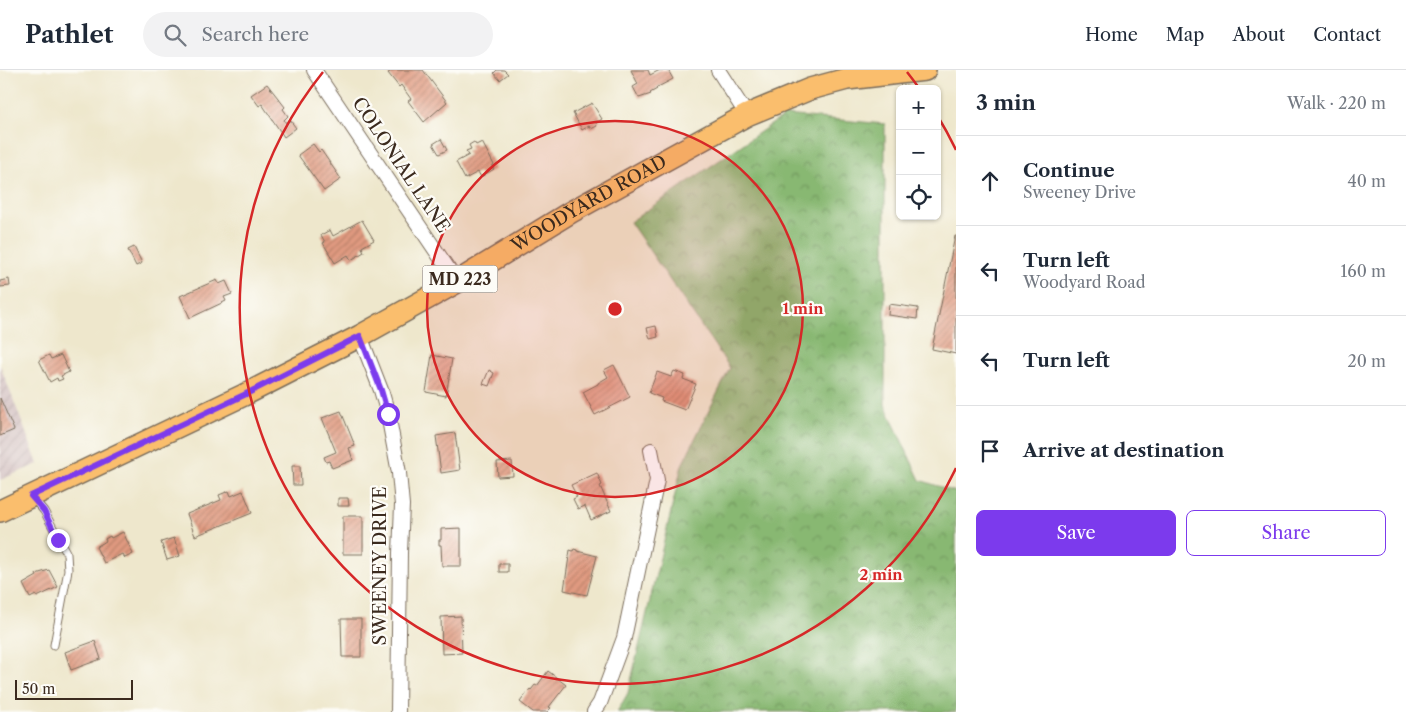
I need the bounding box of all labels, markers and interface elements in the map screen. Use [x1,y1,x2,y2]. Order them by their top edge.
search box [143,12,493,57]
text: Pathlet [25,20,113,49]
icon: search [161,21,189,49]
text: Search here [201,23,309,46]
text: Home [1085,24,1138,46]
text: Map [1166,24,1204,46]
text: About [1232,24,1285,46]
text: Contact [1313,24,1381,46]
map controls [896,85,941,220]
button: + [896,85,941,130]
text: 3 min [976,90,1036,115]
street label: COLONIAL LANE [348,93,454,237]
text: Walk · 220 m [1287,93,1386,113]
button: − [896,130,941,175]
street label: WOODYARD ROAD [507,150,671,257]
text: Continue [1023,159,1115,182]
icon: ahead [976,167,1004,195]
text: 40 m [1347,171,1386,191]
button: locate [896,175,941,220]
text: Sweeney Drive [1023,182,1136,202]
text: Turn left [1023,249,1110,272]
icon: left [976,257,1004,285]
text: 160 m [1341,261,1386,281]
road number: MD 223 [422,265,498,292]
text: Woodyard Road [1023,272,1145,292]
text: 1 min [782,299,824,318]
centre of rings [606,300,624,318]
icon: left [976,347,1004,375]
text: Turn left [1023,349,1110,372]
text: 20 m [1347,351,1386,371]
route start [377,403,400,426]
icon: arrive [976,437,1004,465]
text: Arrive at destination [1023,439,1224,462]
street label: SWEENEY DRIVE [369,486,391,646]
button: Save [976,510,1176,556]
button: Share [1186,510,1386,556]
route end [47,529,70,552]
text: 2 min [859,565,903,584]
scale bar [15,677,132,700]
text: 50 m [22,680,55,698]

